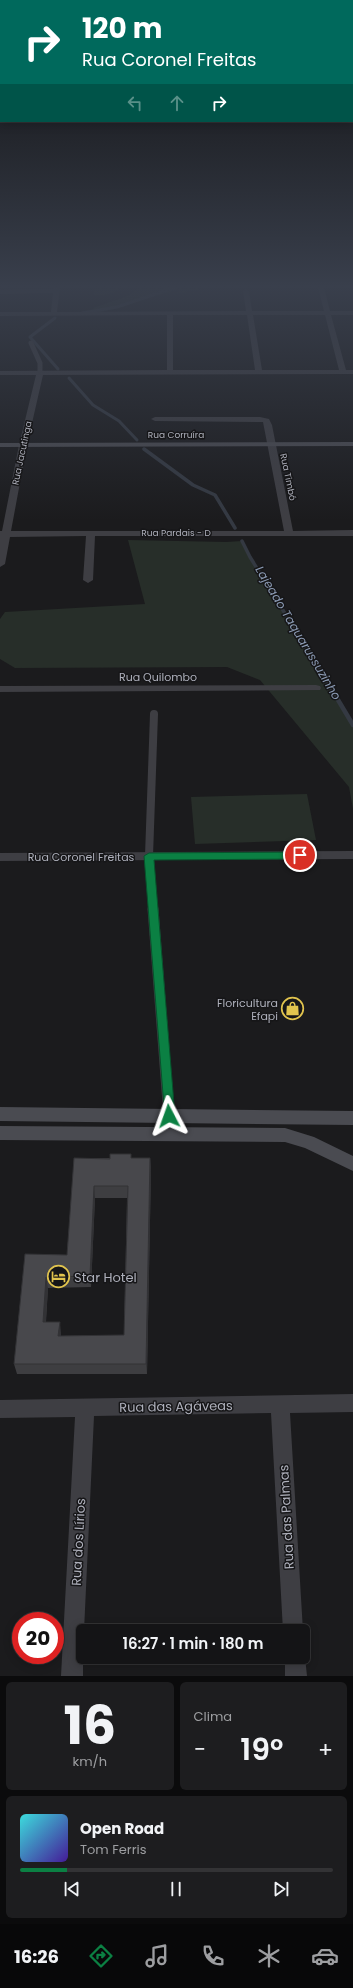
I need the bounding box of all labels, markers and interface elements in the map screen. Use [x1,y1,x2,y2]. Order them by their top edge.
text: 120 m [82,9,162,48]
icon: right [16,16,68,68]
text: Rua Coronel Freitas [82,47,257,72]
icon: left [124,92,146,114]
icon: ahead [166,92,188,114]
icon: right [208,92,230,114]
street label: Rua Jacutinga [9,420,35,486]
street label: Rua Corruíra [148,429,204,441]
street label: Rua Timbó [277,452,299,502]
street label: Rua Pardais - D [141,527,211,539]
water label: Lajeado Taquarussuzinho [252,563,345,703]
street label: Rua Quilombo [119,669,197,685]
pin [283,838,317,872]
icon: arrive [289,844,311,866]
street label: Rua Coronel Freitas [28,849,135,865]
place label: Floricultura Efapi [217,995,278,1024]
shop icon: Floricultura Efapi [280,996,306,1022]
position arrow [148,1095,190,1137]
hotel icon: Star Hotel [46,1264,72,1290]
place label: Star Hotel [74,1268,137,1287]
street label: Rua das Agáveas [119,1396,233,1417]
street label: Rua das Palmas [274,1464,299,1570]
street label: Rua dos Lírios [67,1497,90,1586]
speed limit sign: 20 [12,1612,64,1664]
text: 16:27 · 1 min · 180 m [122,1633,264,1654]
text: 16 [63,1689,116,1762]
text: Clima [194,1707,232,1726]
text: 19° [240,1728,283,1771]
text: − [194,1734,206,1765]
text: + [318,1734,333,1765]
text: km/h [72,1752,107,1771]
text: Open Road [80,1818,164,1839]
text: Tom Ferris [80,1840,147,1859]
icon: previous [61,1878,83,1900]
icon: pause [165,1878,187,1900]
icon: next [270,1878,292,1900]
icon: directions [87,1942,115,1970]
icon: music [143,1942,171,1970]
icon: phone [199,1942,227,1970]
icon: climate [255,1942,283,1970]
icon: car [311,1942,339,1970]
text: 16:26 [14,1944,59,1969]

